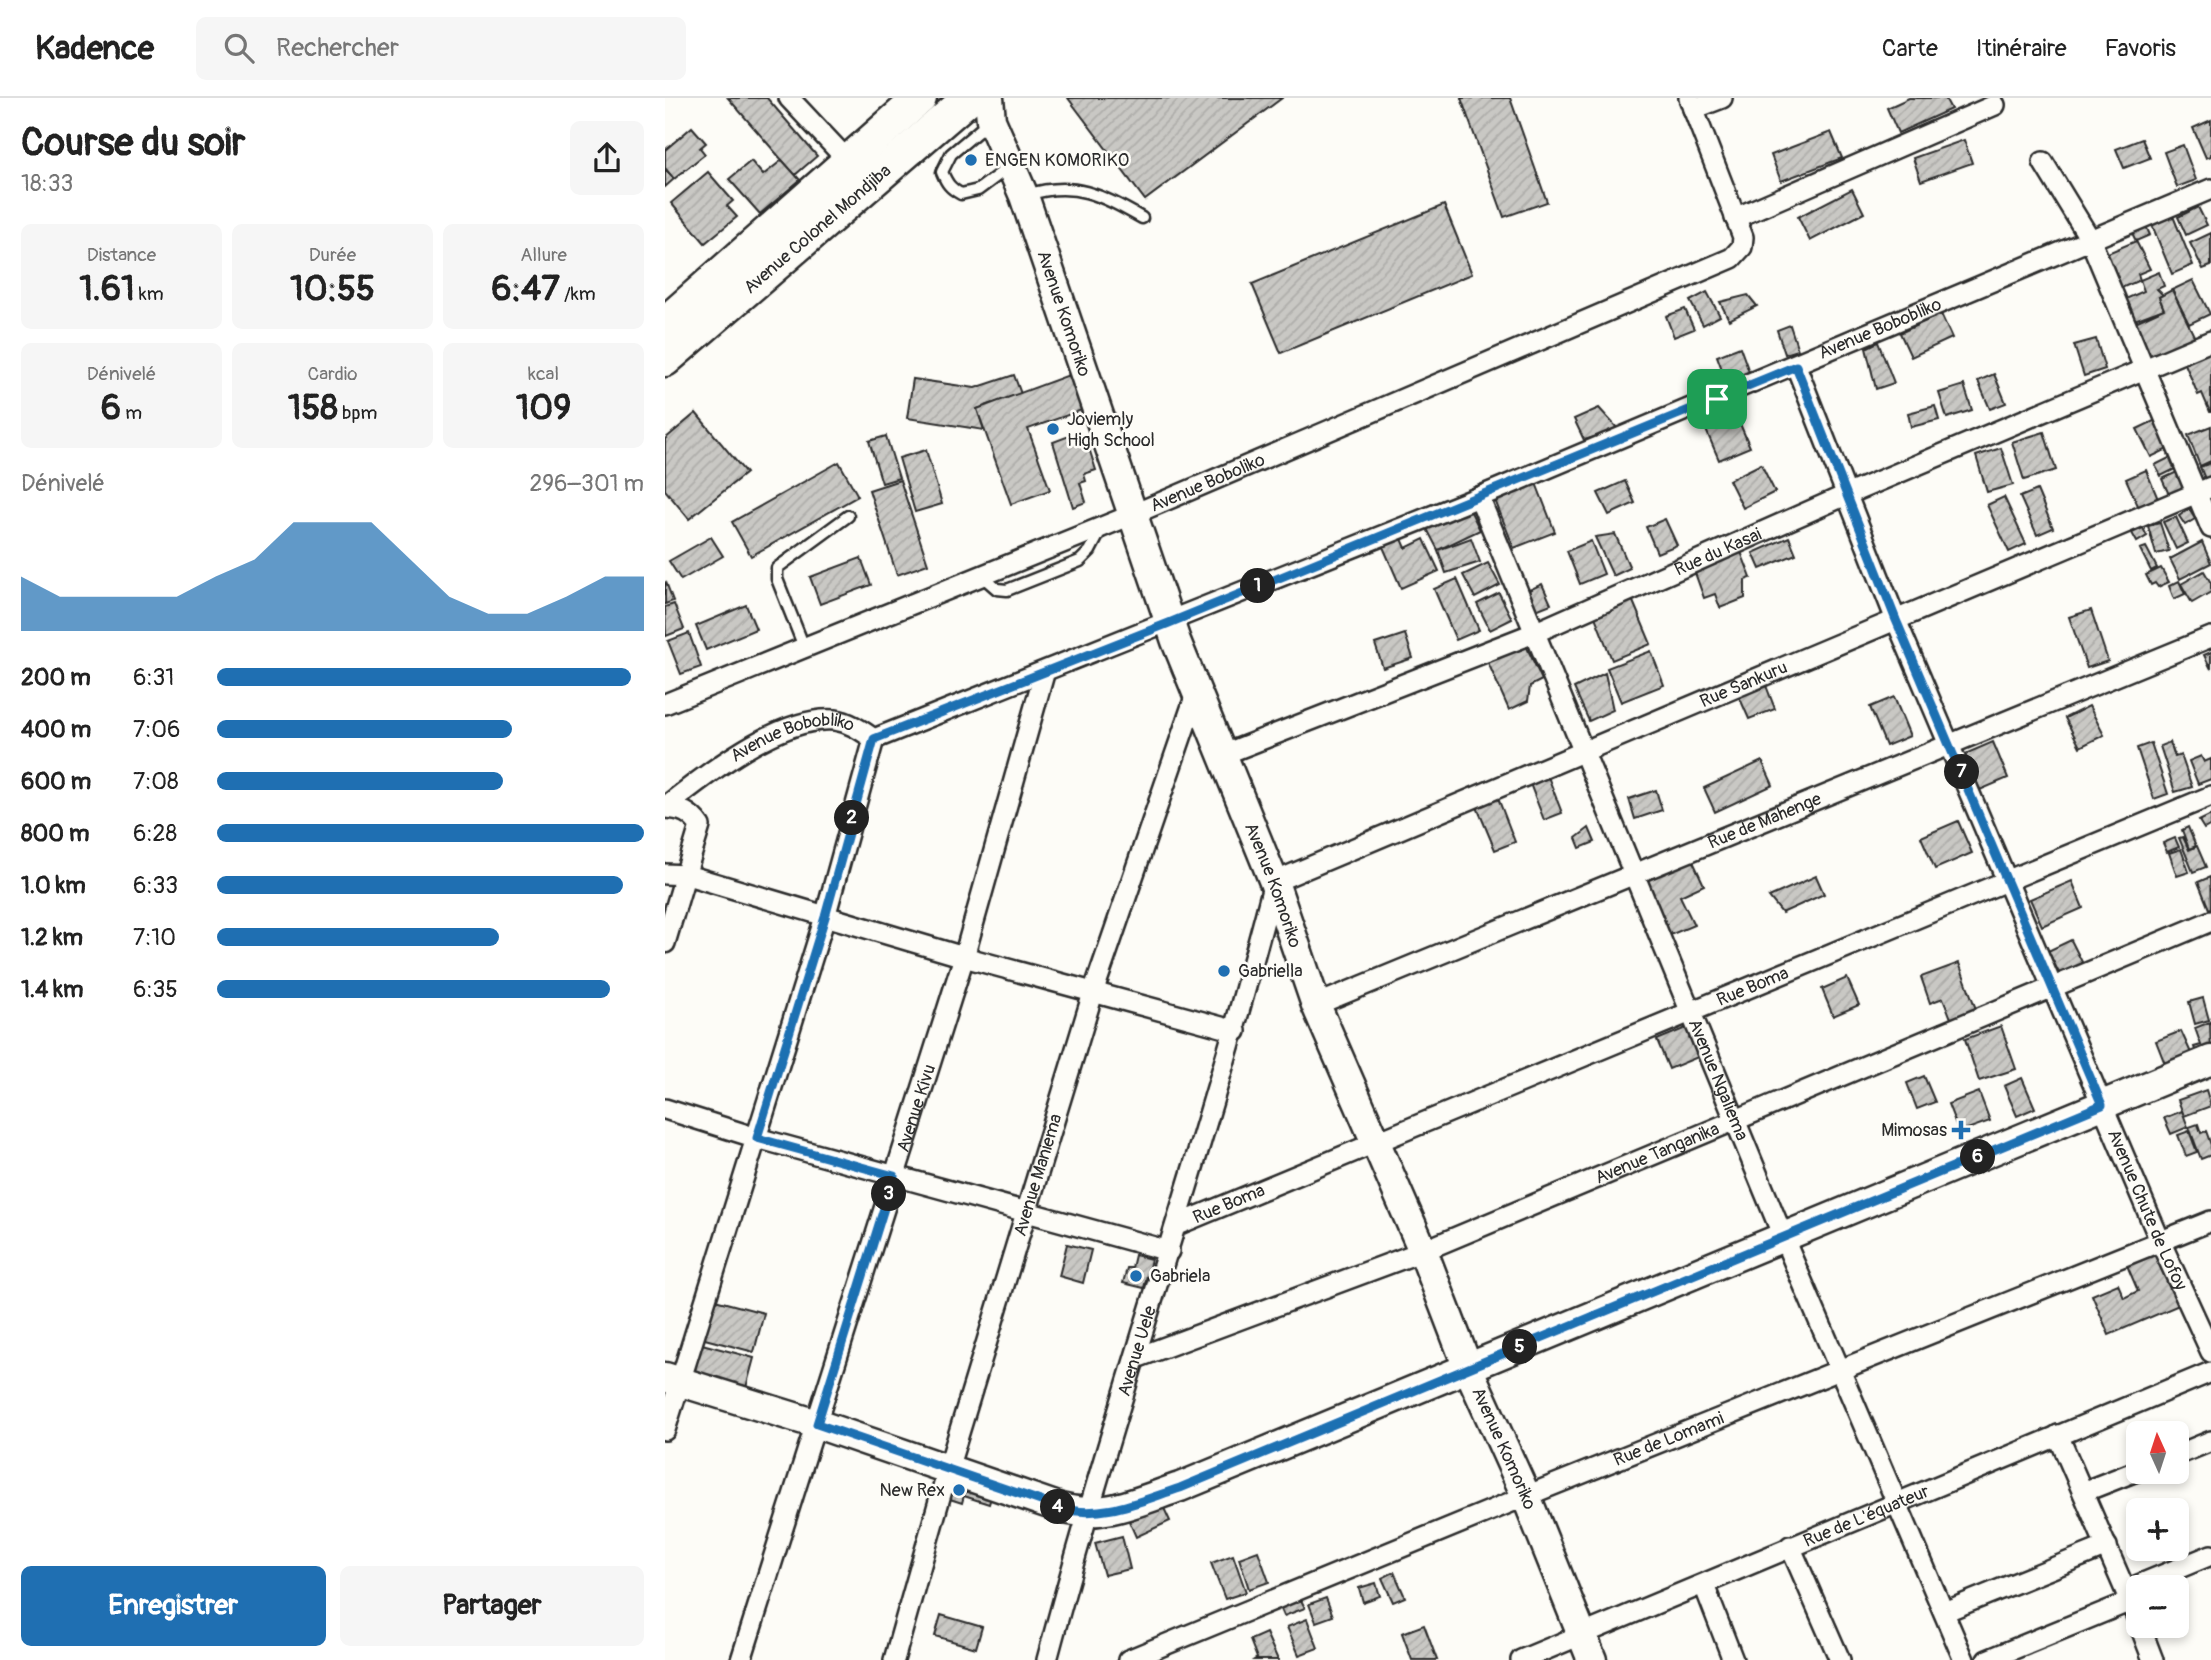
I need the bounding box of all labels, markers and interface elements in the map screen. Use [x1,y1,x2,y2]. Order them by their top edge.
search box [196,17,686,80]
text: Kadence [35,28,154,69]
icon: search [220,29,258,67]
text: Rechercher [276,32,399,64]
text: Carte [1882,34,1938,63]
text: Itinéraire [1976,34,2067,63]
text: Favoris [2105,34,2176,63]
text: Course du soir [21,119,245,167]
button: share [570,121,644,195]
place label: ENGEN KOMORIKO [985,149,1129,172]
marker: ENGEN KOMORIKO [963,152,979,168]
street label: Avenue Colonel Mondjiba [739,159,896,299]
text: 18:33 [21,169,73,198]
text: Distance [87,243,156,267]
text: Durée [309,243,356,267]
text: Allure [520,243,567,267]
street label: Avenue Komoriko [1032,247,1096,380]
text: 1.61 [79,267,135,311]
text: 10:55 [290,267,375,311]
text: 6:47 [491,267,560,311]
text: km [135,282,164,306]
text: /km [560,282,596,306]
street label: Avenue Bobobliko [1815,292,1945,364]
text: Dénivelé [87,362,156,386]
text: Cardio [308,362,357,386]
text: kcal [528,362,559,386]
pin [1687,369,1747,429]
icon: arrive [1698,380,1736,418]
text: 6 [101,386,121,430]
text: 158 [288,386,338,430]
text: 109 [516,386,571,430]
text: m [121,401,142,425]
text: bpm [338,401,377,425]
place label: Joviemly High School [1067,408,1155,452]
marker: Joviemly High School [1045,421,1061,437]
street label: Avenue Boboliko [1147,448,1269,517]
text: Dénivelé [21,469,105,498]
text: 296–301 m [529,469,644,498]
street label: Rue du Kasai [1671,522,1765,581]
pin: 1 [1241,568,1275,603]
text: 1 [1254,573,1261,597]
street label: Rue Sankuru [1696,655,1791,713]
text: 200 m [21,663,91,692]
text: 6:31 [133,663,174,692]
street label: Avenue Bobobliko [726,708,859,767]
text: 400 m [21,715,91,744]
text: 7:06 [133,715,180,744]
pin: 7 [1945,754,1979,790]
text: 7 [1956,759,1967,783]
text: 600 m [21,767,91,796]
text: 7:08 [133,767,179,796]
street label: Rue de Mahenge [1704,787,1825,854]
pin: 2 [835,800,869,836]
text: 2 [846,805,857,829]
text: 800 m [21,819,89,848]
text: 6:28 [133,819,177,848]
street label: Avenue Komoriko [1240,819,1307,951]
text: 1.0 km [21,871,86,900]
text: 6:33 [133,871,178,900]
text: 1.2 km [21,923,83,952]
text: 7:10 [133,923,176,952]
place label: Gabriella [1238,960,1303,983]
street label: Rue Boma [1713,961,1792,1011]
marker: Gabriella [1216,963,1232,979]
text: 1.4 km [21,975,83,1004]
text: 6:35 [133,975,178,1004]
street label: Avenue Ngaliema [1683,1015,1754,1144]
street label: Avenue Kivu [891,1061,941,1155]
street label: Avenue Maniema [1008,1111,1067,1239]
street label: Avenue Tanganika [1591,1117,1723,1189]
place label: Mimosas [1881,1119,1947,1142]
marker: Mimosas [1953,1122,1969,1138]
street label: Avenue Chute de Lofoy [2102,1126,2193,1294]
pin: 6 [1961,1140,1995,1174]
text: 6 [1972,1144,1983,1168]
pin: 3 [871,1176,907,1212]
street label: Rue Boma [1189,1178,1268,1229]
text: 3 [883,1181,894,1205]
place label: Gabriela [1150,1265,1210,1288]
marker: Gabriela [1128,1268,1144,1284]
street label: Avenue Uele [1112,1303,1162,1399]
pin: 5 [1503,1330,1537,1364]
text: 5 [1514,1334,1525,1358]
street label: Avenue Komoriko [1467,1383,1542,1513]
street label: Rue de Lomami [1610,1406,1727,1471]
north arrow [2126,1421,2189,1484]
map controls [2126,1421,2189,1638]
place label: New Rex [880,1479,945,1502]
street label: Rue de L'équateur [1800,1479,1933,1552]
marker: New Rex [951,1482,967,1498]
pin: 4 [1041,1490,1075,1524]
text: 4 [1052,1494,1063,1518]
button: + [2126,1498,2189,1561]
button: Enregistrer [21,1566,326,1646]
button: Partager [340,1566,644,1646]
button: − [2126,1575,2189,1638]

